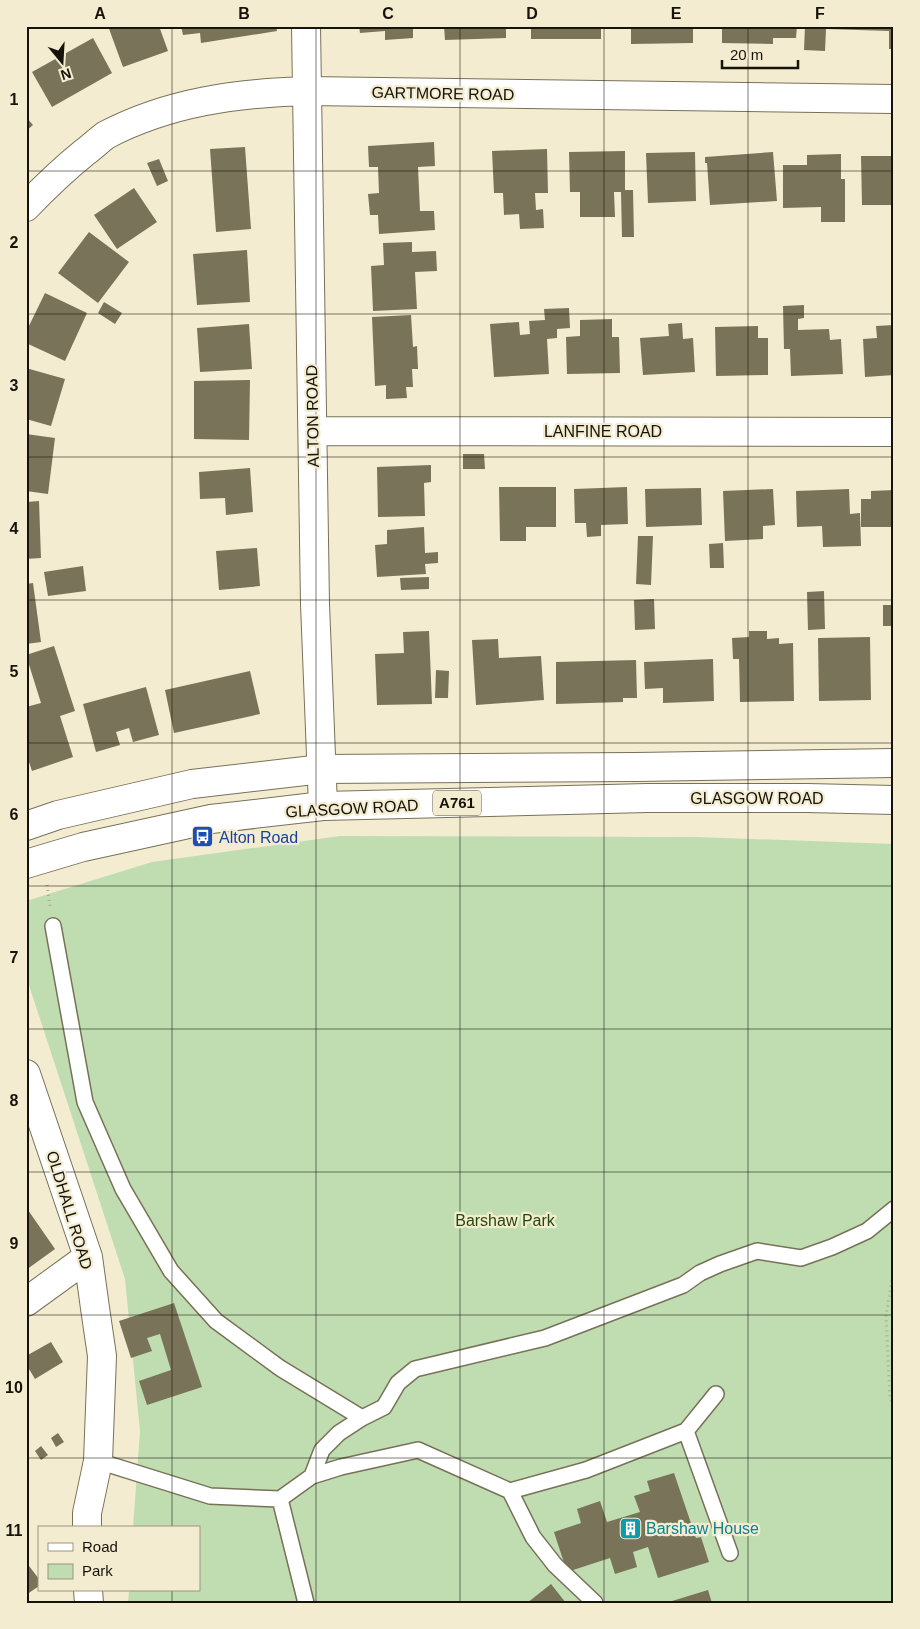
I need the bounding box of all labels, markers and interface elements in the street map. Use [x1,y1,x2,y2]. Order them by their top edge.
text: A [94,5,106,22]
text: B [238,5,250,22]
text: C [382,5,394,22]
text: D [526,5,538,22]
text: E [671,5,682,22]
text: F [815,5,825,22]
north arrow [38,38,88,88]
scale bar [722,38,799,70]
text: 20 m [730,46,763,63]
text: N [59,65,73,84]
street label: GARTMORE ROAD [371,84,515,103]
text: 1 [10,91,19,108]
text: 2 [10,234,19,251]
street label: ALTON ROAD [303,365,322,467]
text: 3 [10,377,19,394]
street label: LANFINE ROAD [544,423,662,440]
text: 4 [10,520,19,537]
text: 5 [10,663,19,680]
road number: A761 [433,790,481,816]
street label: GLASGOW ROAD [690,790,824,807]
street label: GLASGOW ROAD [285,797,419,820]
text: 6 [10,806,19,823]
bus stop icon: Alton Road [191,825,215,849]
place label: Alton Road [219,829,298,846]
text: 7 [10,949,19,966]
text: 8 [10,1092,19,1109]
street label: OLDHALL ROAD [43,1149,96,1271]
park label: Barshaw Park [455,1212,556,1229]
text: 9 [10,1235,19,1252]
text: 10 [5,1379,23,1396]
building icon: Barshaw House [618,1516,642,1540]
place label: Barshaw House [646,1520,759,1537]
text: 11 [6,1522,23,1539]
legend [38,1526,200,1592]
text: Road [82,1538,118,1555]
text: Park [82,1562,113,1579]

